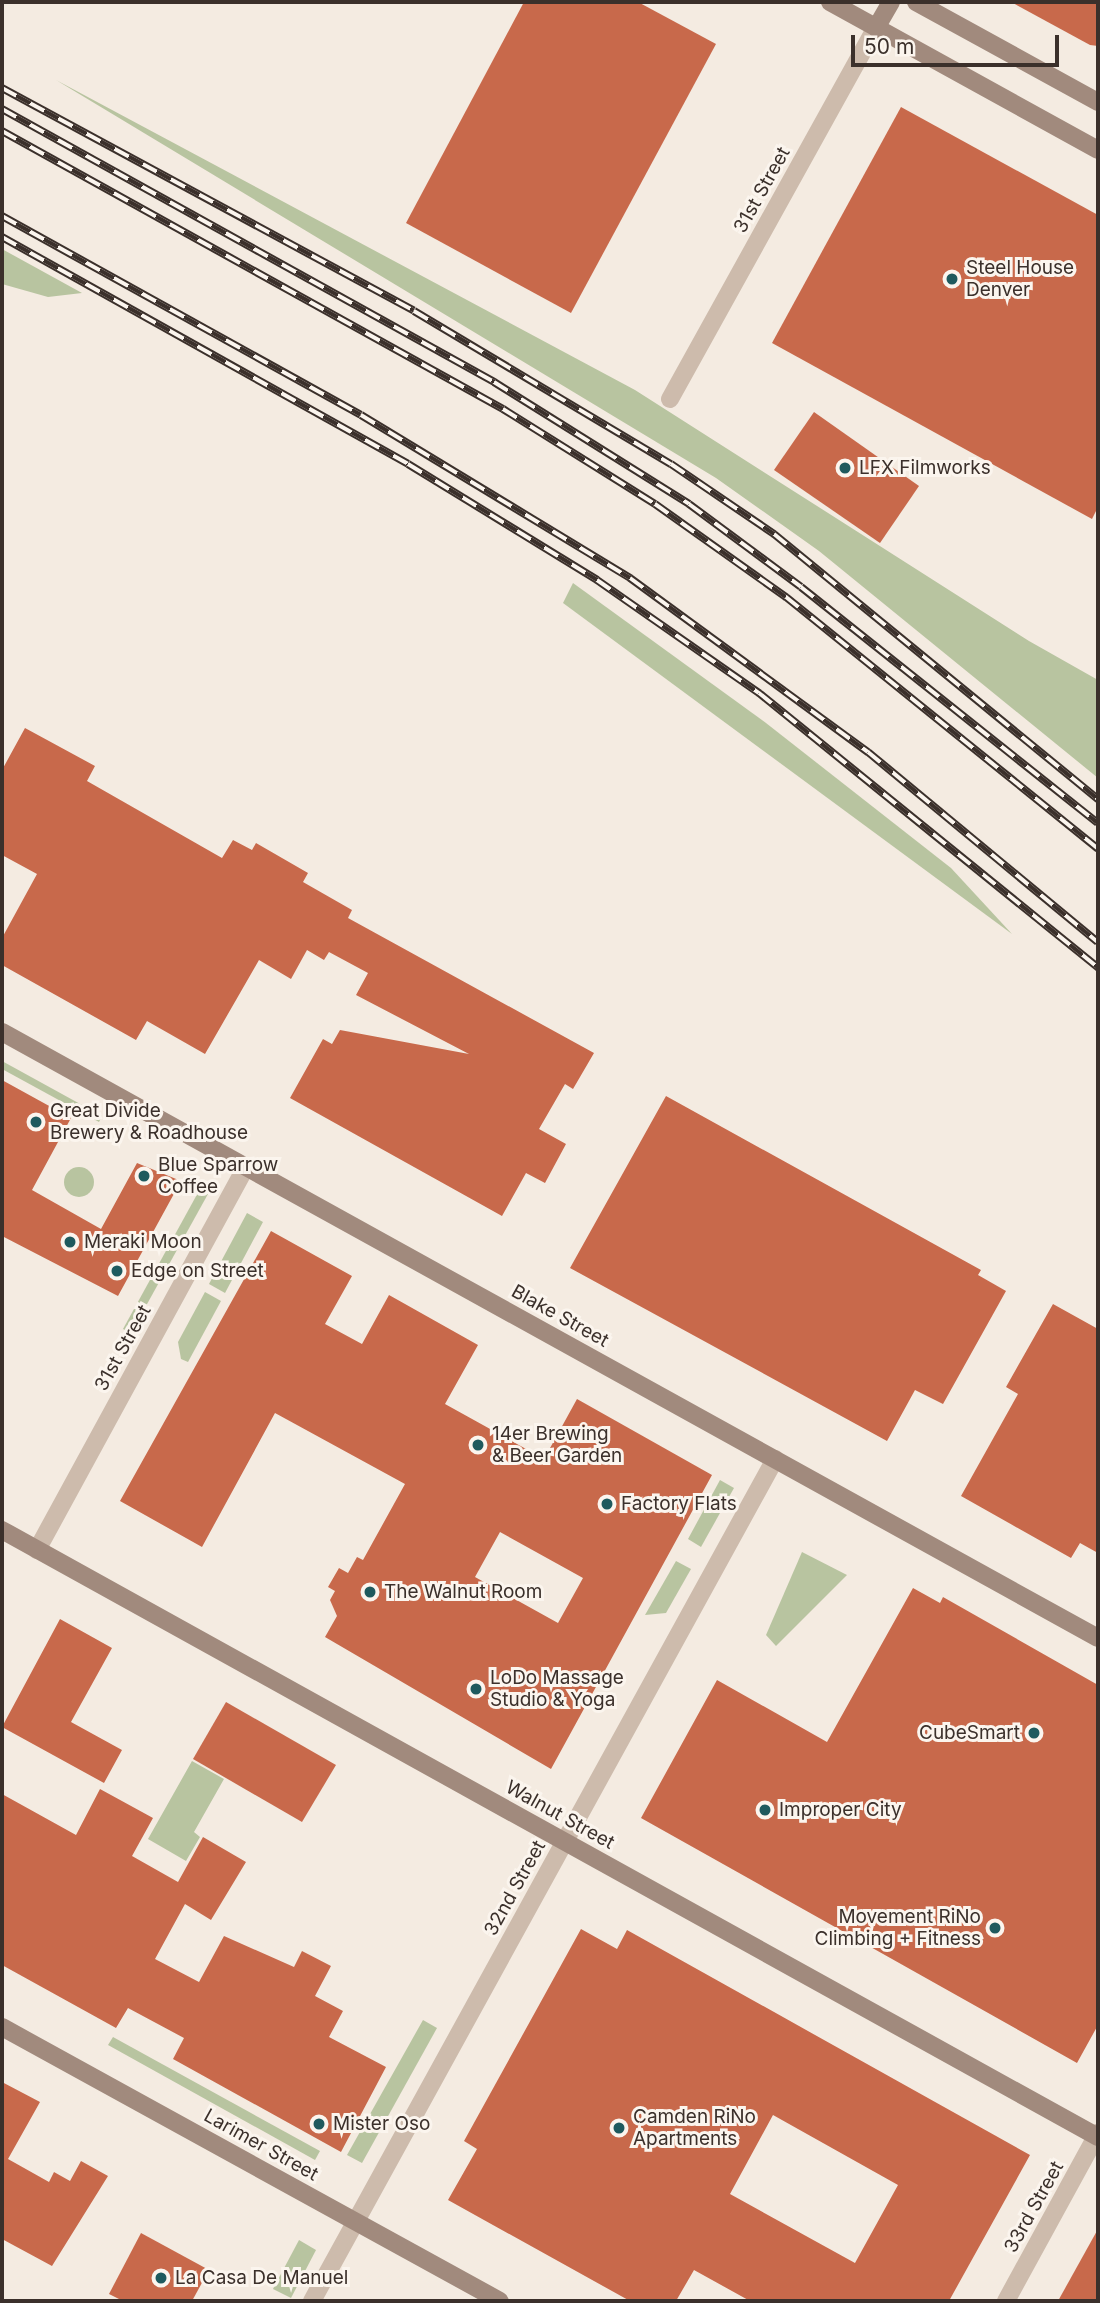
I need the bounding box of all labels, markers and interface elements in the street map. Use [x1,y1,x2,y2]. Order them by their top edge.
scale bar [855,21,1063,65]
text: 50 m [864,34,914,59]
street label: 31st Street [729,143,795,237]
place label: Steel House Denver [966,257,1074,301]
marker: Steel House Denver [944,271,960,287]
place label: LFX Filmworks [859,457,991,479]
marker: LFX Filmworks [837,460,853,476]
place label: Great Divide Brewery & Roadhouse [50,1100,248,1144]
marker: Great Divide Brewery & Roadhouse [28,1114,44,1130]
place label: Blue Sparrow Coffee [158,1154,278,1198]
marker: Blue Sparrow Coffee [136,1168,152,1184]
place label: Meraki Moon [84,1231,202,1253]
marker: Meraki Moon [62,1234,78,1250]
place label: Edge on Street [131,1260,264,1282]
marker: Edge on Street [109,1263,125,1279]
street label: Blake Street [507,1280,613,1352]
street label: 31st Street [90,1301,156,1395]
place label: 14er Brewing & Beer Garden [492,1423,622,1467]
marker: 14er Brewing & Beer Garden [470,1437,486,1453]
place label: Factory Flats [621,1493,737,1515]
marker: Factory Flats [599,1496,615,1512]
place label: The Walnut Room [384,1581,542,1603]
marker: The Walnut Room [362,1584,378,1600]
place label: LoDo Massage Studio & Yoga [490,1667,624,1711]
marker: LoDo Massage Studio & Yoga [468,1681,484,1697]
place label: CubeSmart [919,1722,1020,1744]
marker: CubeSmart [1026,1725,1042,1741]
street label: Walnut Street [502,1776,618,1854]
place label: Improper City [779,1799,902,1821]
marker: Improper City [757,1802,773,1818]
street label: 32nd Street [480,1836,550,1940]
place label: Movement RiNo Climbing + Fitness [815,1906,981,1950]
marker: Movement RiNo Climbing + Fitness [987,1920,1003,1936]
street label: Larimer Street [200,2104,322,2186]
place label: Camden RiNo Apartments [633,2106,756,2150]
place label: Mister Oso [333,2113,430,2135]
marker: Mister Oso [311,2116,327,2132]
marker: Camden RiNo Apartments [611,2120,627,2136]
street label: 33rd Street [1000,2157,1068,2257]
place label: La Casa De Manuel [175,2267,348,2289]
marker: La Casa De Manuel [153,2270,169,2286]

